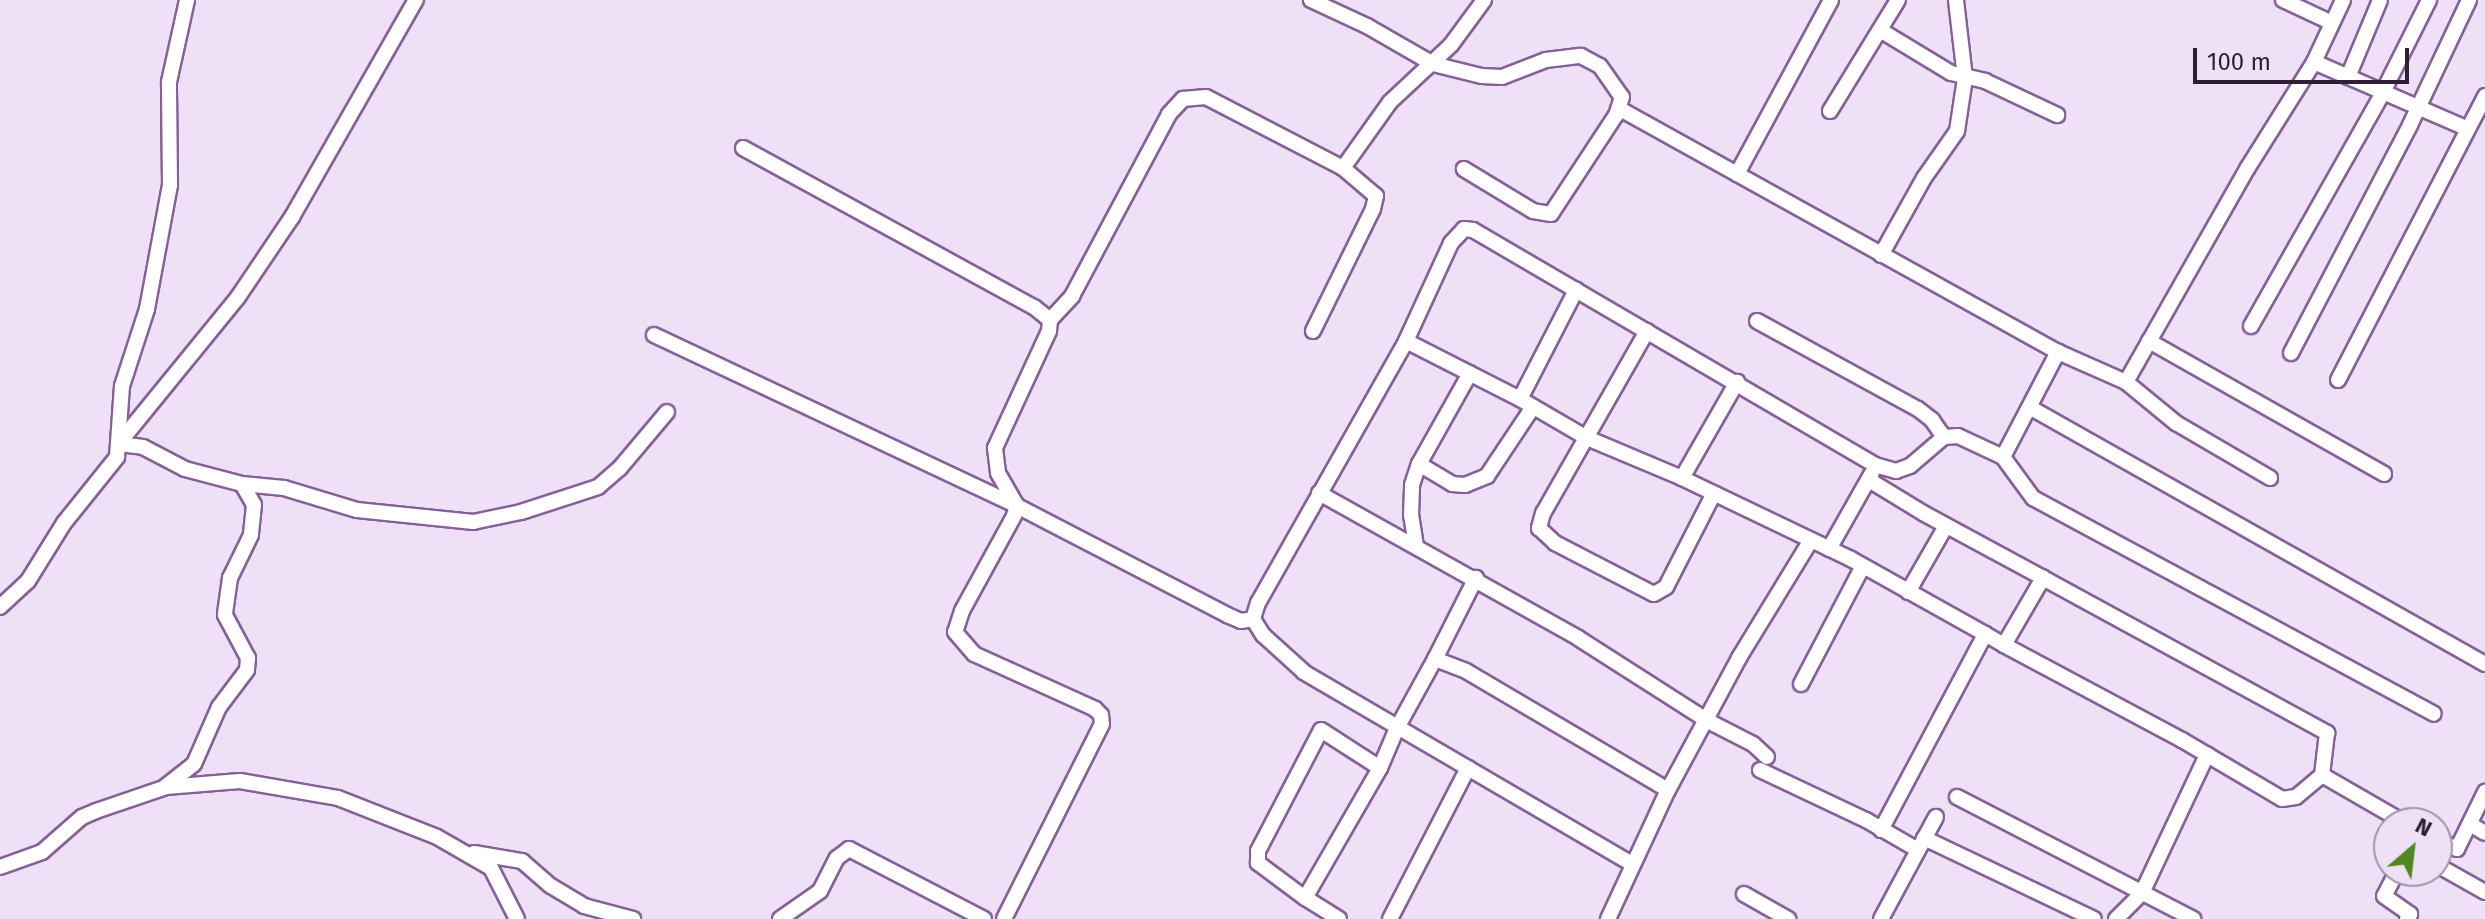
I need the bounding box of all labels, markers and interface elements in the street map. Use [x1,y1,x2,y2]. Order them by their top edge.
scale bar [2197,32,2413,82]
text: 100 m [2207,48,2271,76]
north arrow [2373,807,2453,887]
text: N [2411,812,2436,842]

